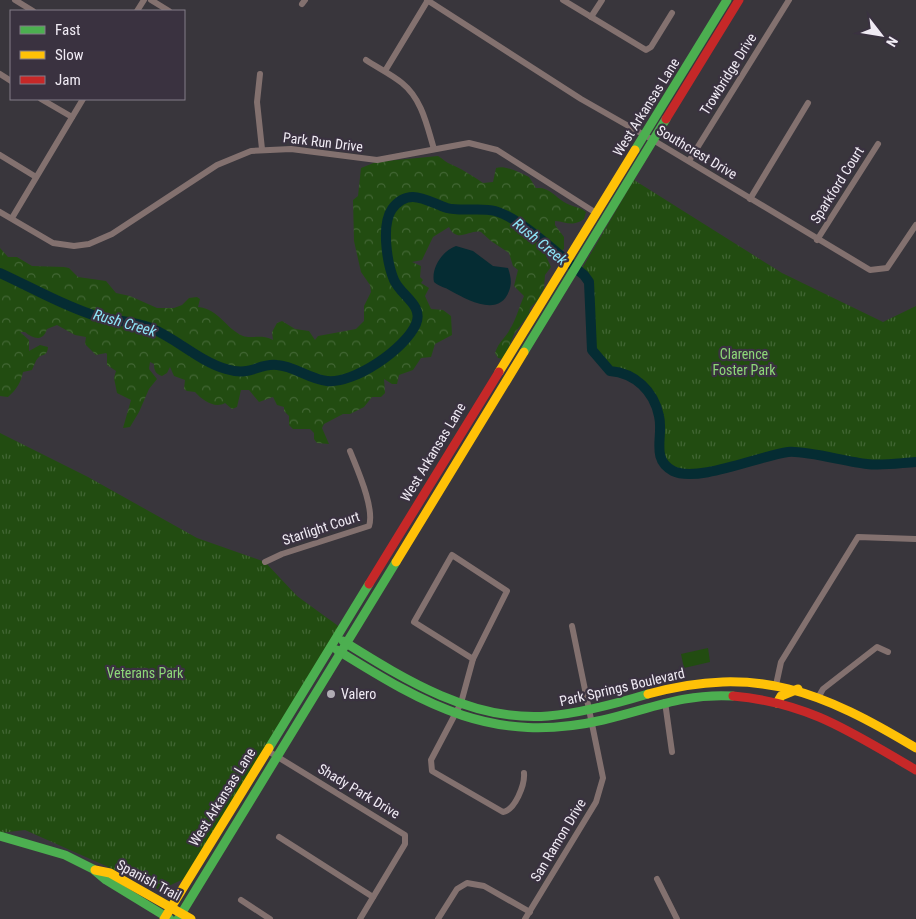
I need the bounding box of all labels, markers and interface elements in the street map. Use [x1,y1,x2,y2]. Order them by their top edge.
legend [10,10,185,100]
north arrow [856,10,906,60]
text: Fast [55,21,80,39]
street label: Trowbridge Drive [697,30,760,118]
text: N [883,34,901,49]
text: Slow [55,46,84,64]
street label: West Arkansas Lane [609,55,683,159]
text: Jam [55,71,81,89]
street label: Southcrest Drive [654,122,740,182]
street label: Park Run Drive [282,129,364,155]
street label: Sparkford Court [807,144,867,226]
water label: Rush Creek [509,215,571,270]
water label: Rush Creek [91,305,159,341]
park label: Clarence Foster Park [712,346,776,378]
street label: West Arkansas Lane [397,399,469,504]
street label: Starlight Court [280,508,362,548]
park label: Veterans Park [107,665,184,681]
street label: Park Springs Boulevard [558,665,686,709]
place label: Valero [341,686,376,702]
marker: Valero [325,688,337,700]
street label: West Arkansas Lane [185,745,259,849]
street label: Shady Park Drive [315,760,403,822]
street label: San Ramon Drive [527,795,589,884]
street label: Spanish Trail [114,856,184,904]

